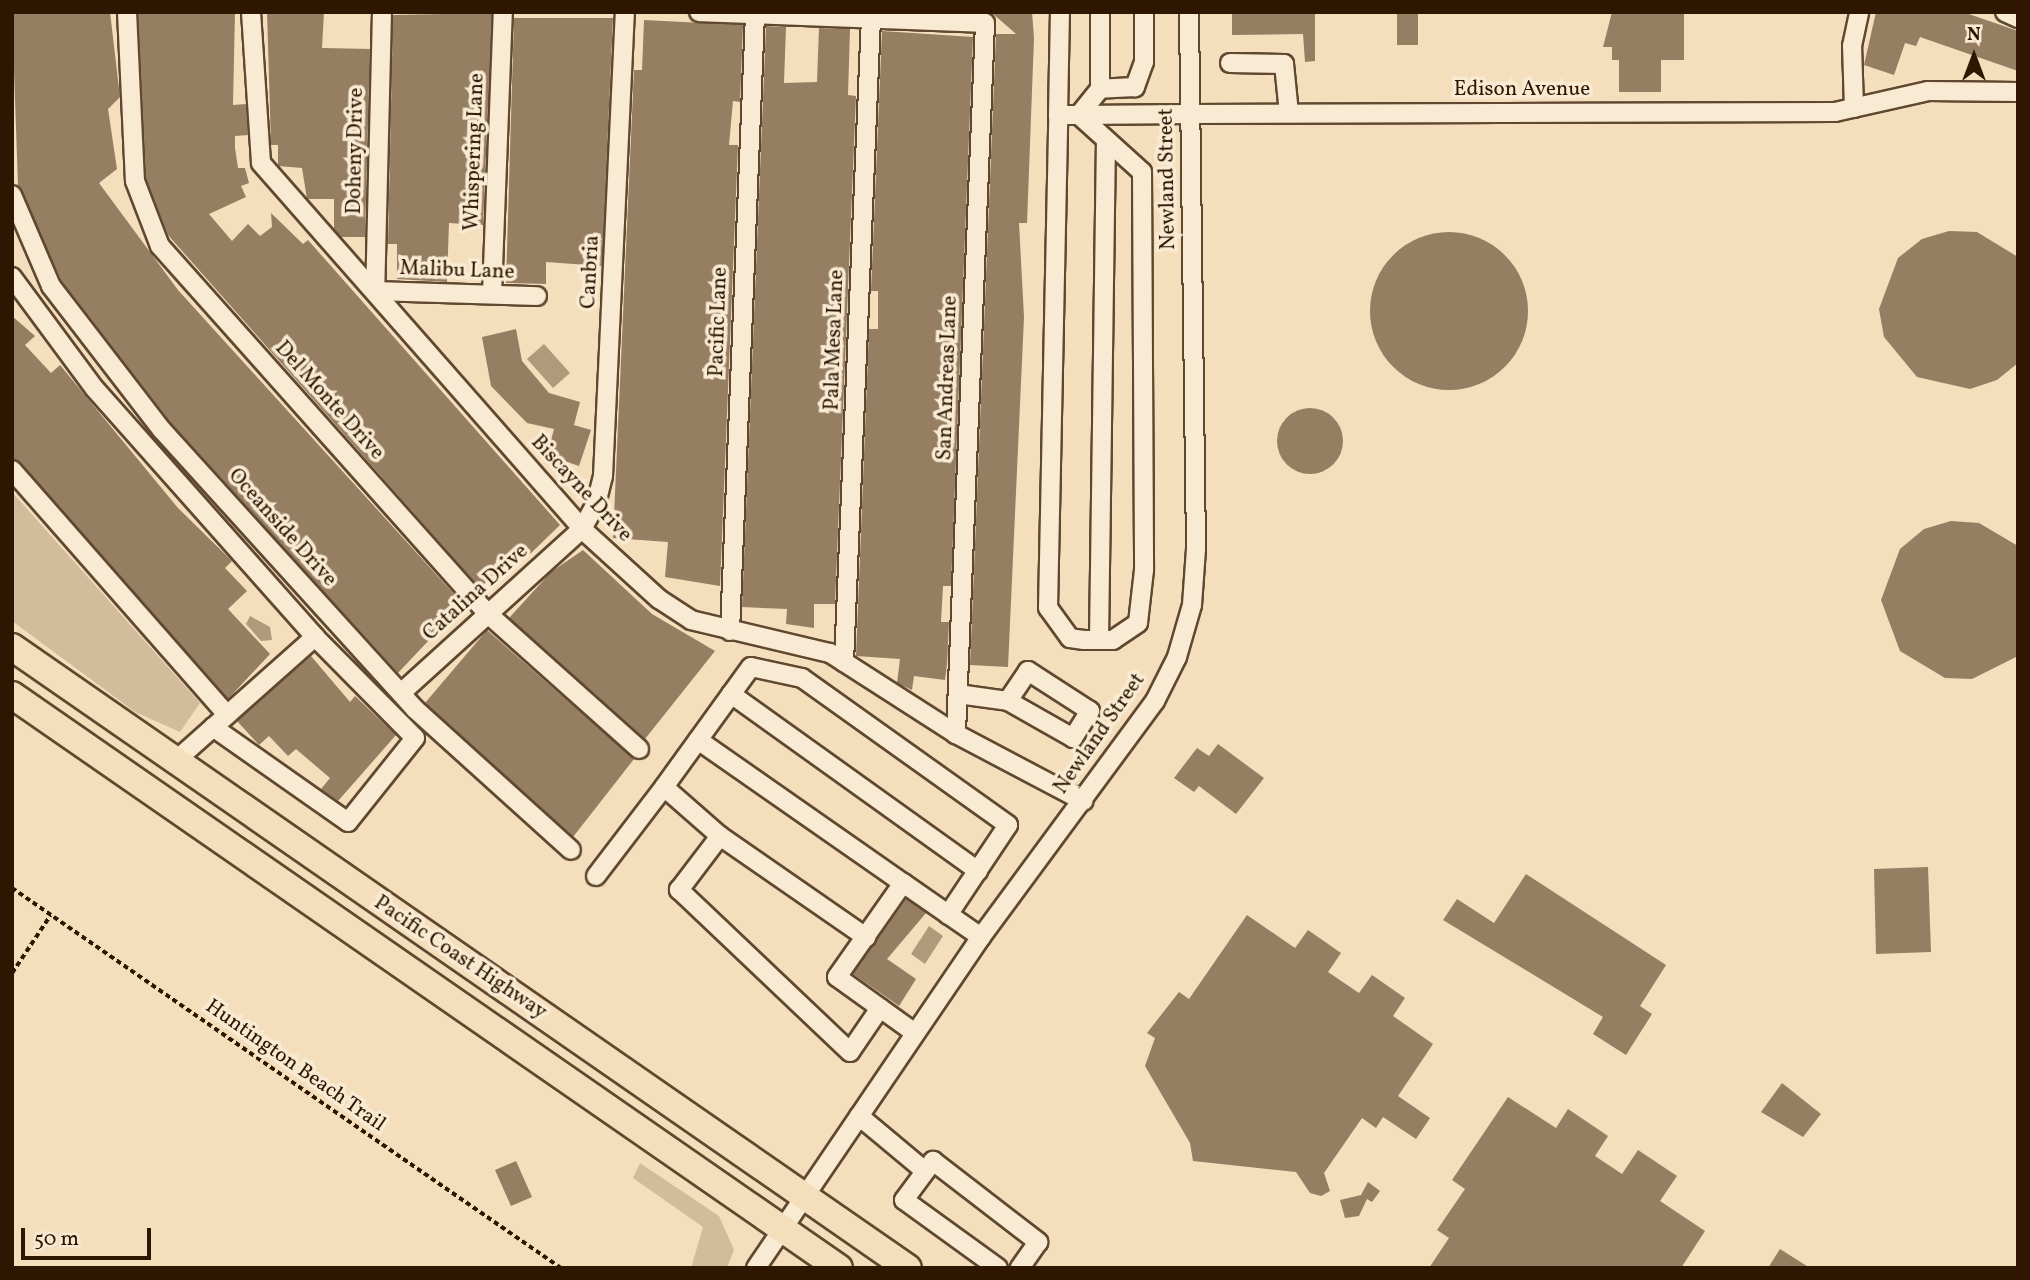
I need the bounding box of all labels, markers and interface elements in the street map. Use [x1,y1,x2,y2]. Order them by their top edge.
north arrow [1939,21,2009,91]
text: N [1967,22,1981,48]
street label: Whispering Lane [460,73,490,231]
street label: Edison Avenue [1454,77,1590,103]
street label: Doheny Drive [342,87,370,215]
street label: Newland Street [1154,108,1182,250]
street label: Canbria [576,235,606,309]
street label: Malibu Lane [399,256,515,286]
street label: Pacific Lane [704,267,734,377]
street label: Pala Mesa Lane [820,269,850,411]
street label: San Andreas Lane [933,295,963,461]
street label: Del Monte Drive [269,336,389,466]
street label: Biscayne Drive [525,430,637,548]
street label: Oceanside Drive [222,464,342,592]
street label: Catalina Drive [418,539,534,647]
street label: Newland Street [1049,669,1151,799]
street label: Pacific Coast Highway [369,891,551,1025]
street label: Huntington Beach Trail [200,994,390,1138]
scale bar [24,1214,154,1258]
text: 50 m [34,1225,79,1254]

